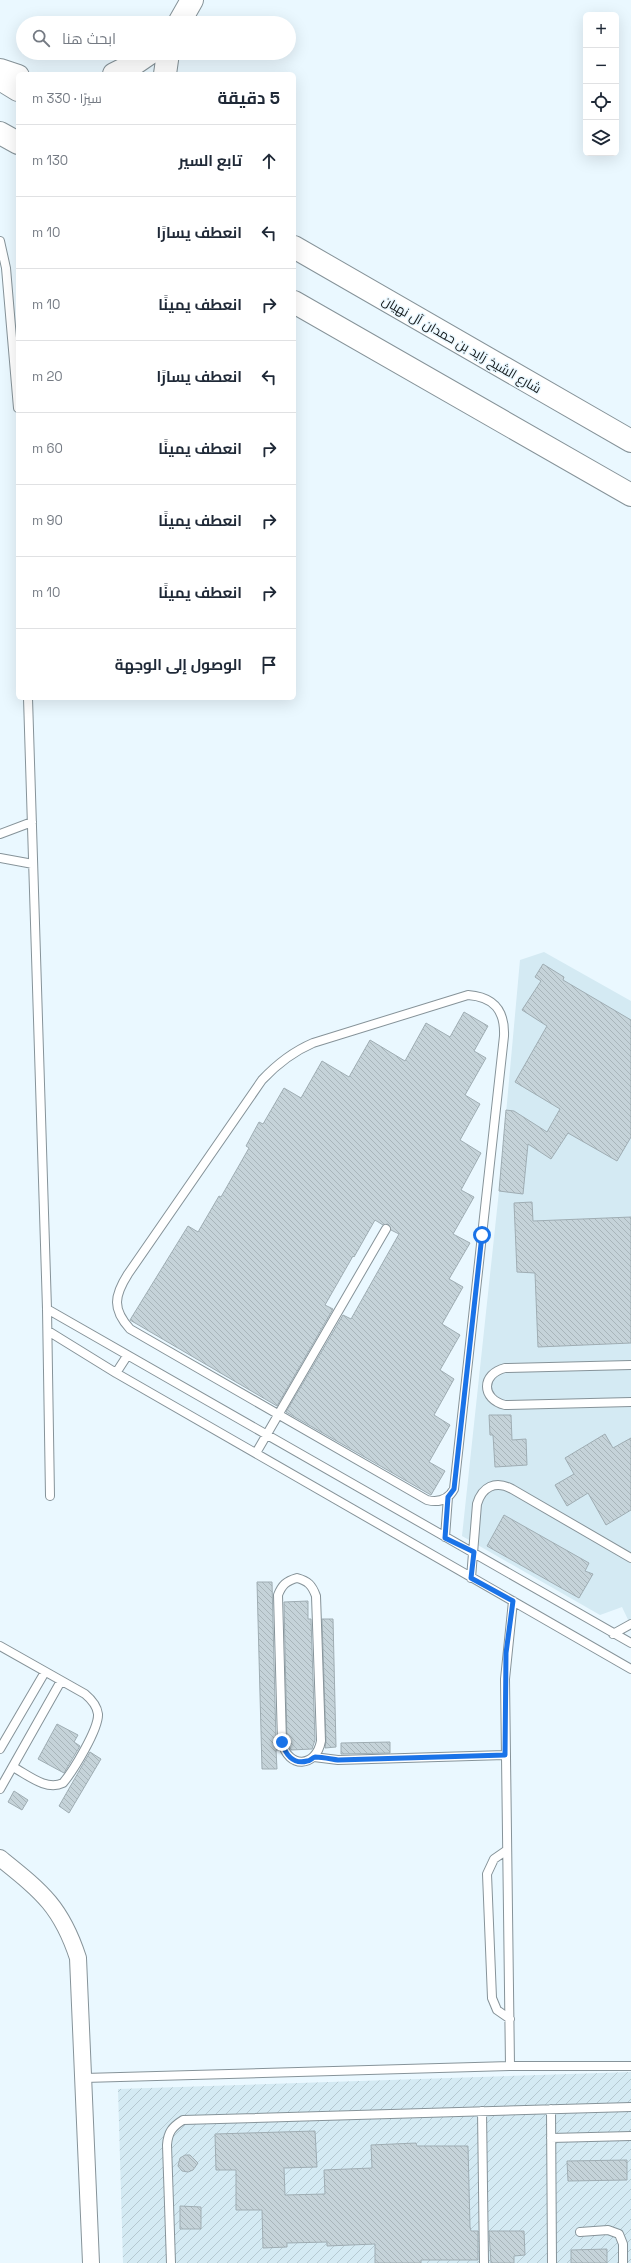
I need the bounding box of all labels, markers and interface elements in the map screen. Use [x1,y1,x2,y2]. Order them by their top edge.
map controls [583,12,619,156]
button: + [583,12,619,48]
search box [16,16,296,60]
icon: search [30,27,52,49]
text: ابحث هنا [62,29,116,48]
button: − [583,48,619,84]
button: locate [583,84,619,120]
text: 5 دقيقة [217,87,280,109]
text: سيرًا · 330 m [32,90,102,107]
button: layers [583,120,619,156]
icon: ahead [258,150,280,172]
text: تابع السير [179,151,242,170]
text: 130 m [32,152,68,169]
icon: left [258,222,280,244]
text: انعطف يسارًا [156,223,242,242]
text: 10 m [32,224,60,241]
street label: شارع الشيخ زايد بن حمدان آل نهيان [379,292,544,397]
icon: right [258,294,280,316]
text: انعطف يمينًا [158,295,242,314]
text: 10 m [32,296,60,313]
icon: left [258,366,280,388]
text: انعطف يسارًا [156,367,242,386]
text: 20 m [32,368,63,385]
icon: right [258,438,280,460]
text: انعطف يمينًا [158,439,242,458]
text: 60 m [32,440,63,457]
icon: right [258,510,280,532]
text: انعطف يمينًا [158,511,242,530]
text: 90 m [32,512,63,529]
icon: right [258,582,280,604]
text: انعطف يمينًا [158,583,242,602]
text: 10 m [32,584,60,601]
icon: arrive [258,654,280,676]
text: الوصول إلى الوجهة [115,655,242,674]
route start [473,1226,491,1244]
route end [273,1733,291,1751]

